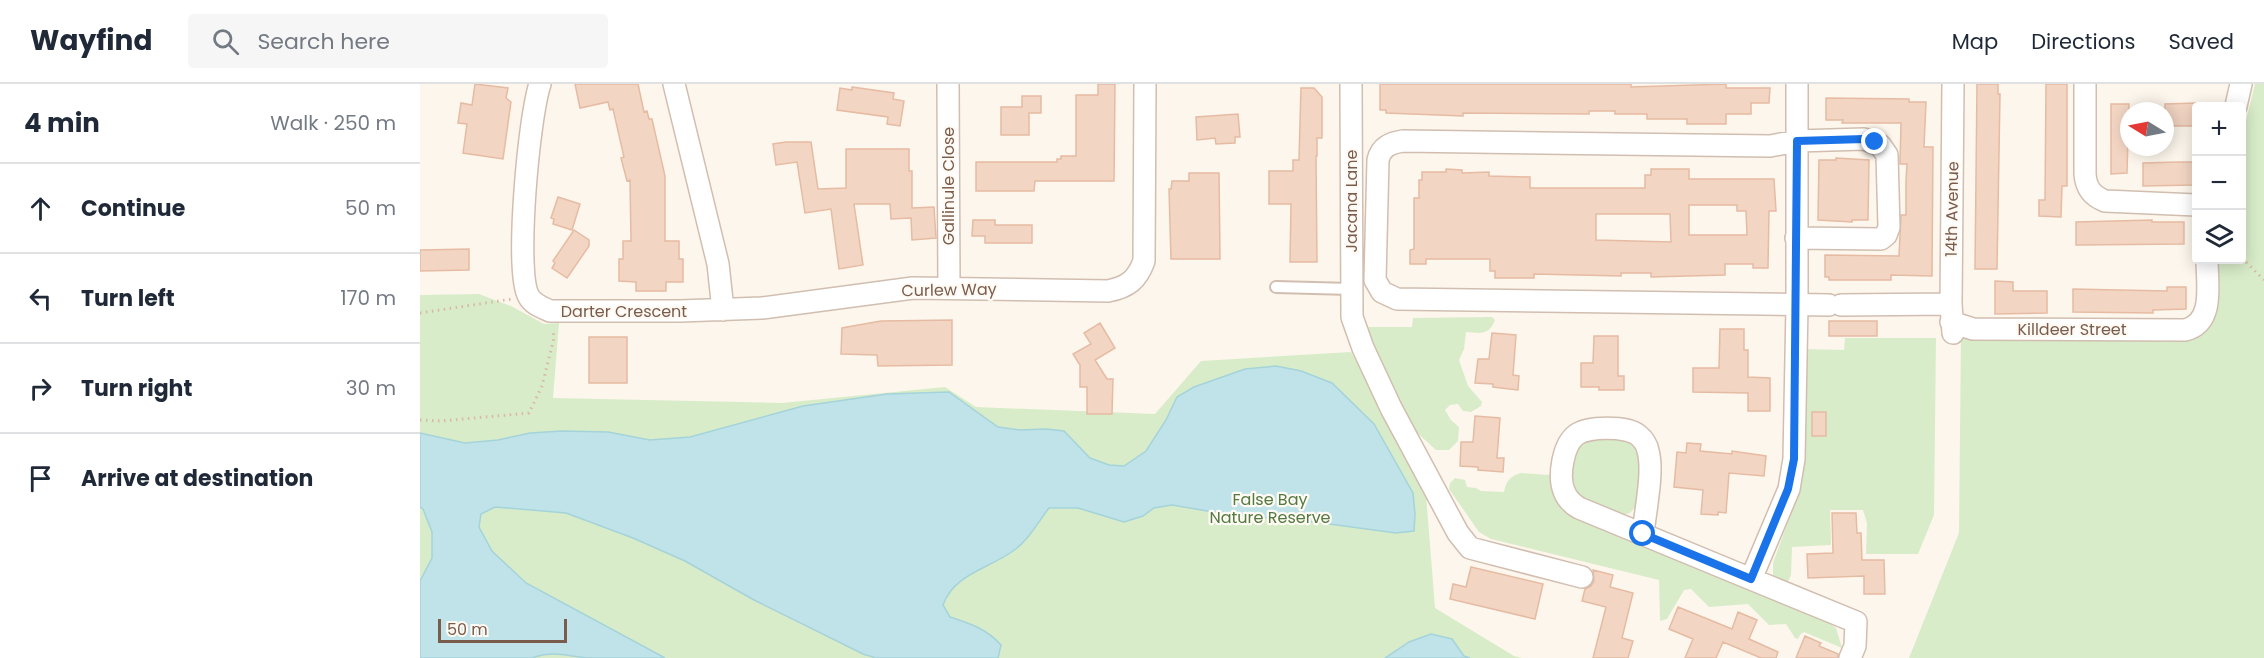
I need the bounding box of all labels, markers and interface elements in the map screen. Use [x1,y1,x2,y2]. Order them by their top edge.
search box [188,14,608,68]
text: Wayfind [30,21,152,60]
icon: search [209,25,242,58]
text: Search here [257,26,390,57]
text: Map [1952,27,1998,56]
text: Directions [2031,27,2135,56]
text: Saved [2168,27,2234,56]
north arrow [2120,102,2174,156]
map controls [2192,102,2246,264]
button: + [2192,102,2246,156]
text: 4 min [24,105,100,141]
text: Walk · 250 m [270,109,396,137]
street label: Gallinule Close [937,127,960,245]
route end [1861,128,1887,154]
street label: Jacana Lane [1340,149,1363,253]
button: − [2192,156,2246,210]
street label: 14th Avenue [1940,161,1964,257]
icon: ahead [24,192,57,225]
text: Continue [81,193,185,224]
text: 50 m [345,194,396,222]
button: layers [2192,210,2246,264]
street label: Curlew Way [901,278,997,302]
icon: left [24,282,57,315]
text: Turn left [81,283,175,314]
text: 170 m [340,284,396,312]
street label: Darter Crescent [561,300,687,323]
street label: Killdeer Street [2017,318,2127,341]
icon: right [24,372,57,405]
text: Turn right [81,373,192,404]
text: 30 m [346,374,396,402]
icon: arrive [24,462,57,495]
text: Arrive at destination [81,463,313,494]
park label: False Bay Nature Reserve [1209,488,1331,529]
route start [1629,520,1655,546]
scale bar [438,616,567,644]
text: 50 m [447,618,488,641]

